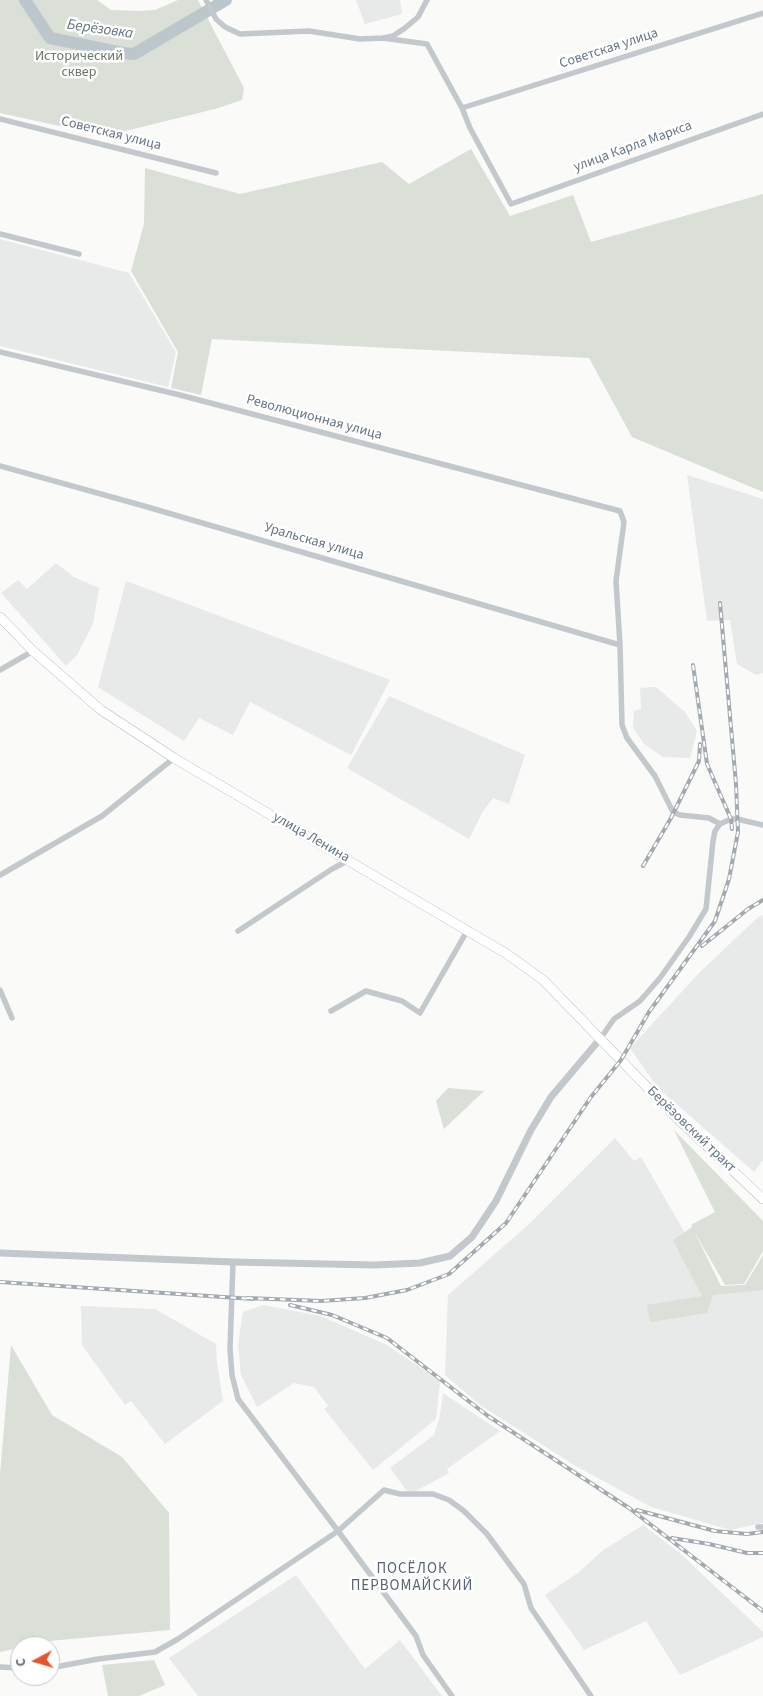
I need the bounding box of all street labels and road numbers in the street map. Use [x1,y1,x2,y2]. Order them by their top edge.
street label: Советская улица [558,25,660,73]
street label: Советская улица [59,113,163,155]
street label: улица Карла Маркса [572,118,694,176]
street label: Революционная улица [244,392,384,444]
street label: Уральская улица [262,520,366,564]
street label: улица Ленина [270,809,352,867]
street label: Берёзовский тракт [643,1083,739,1177]

